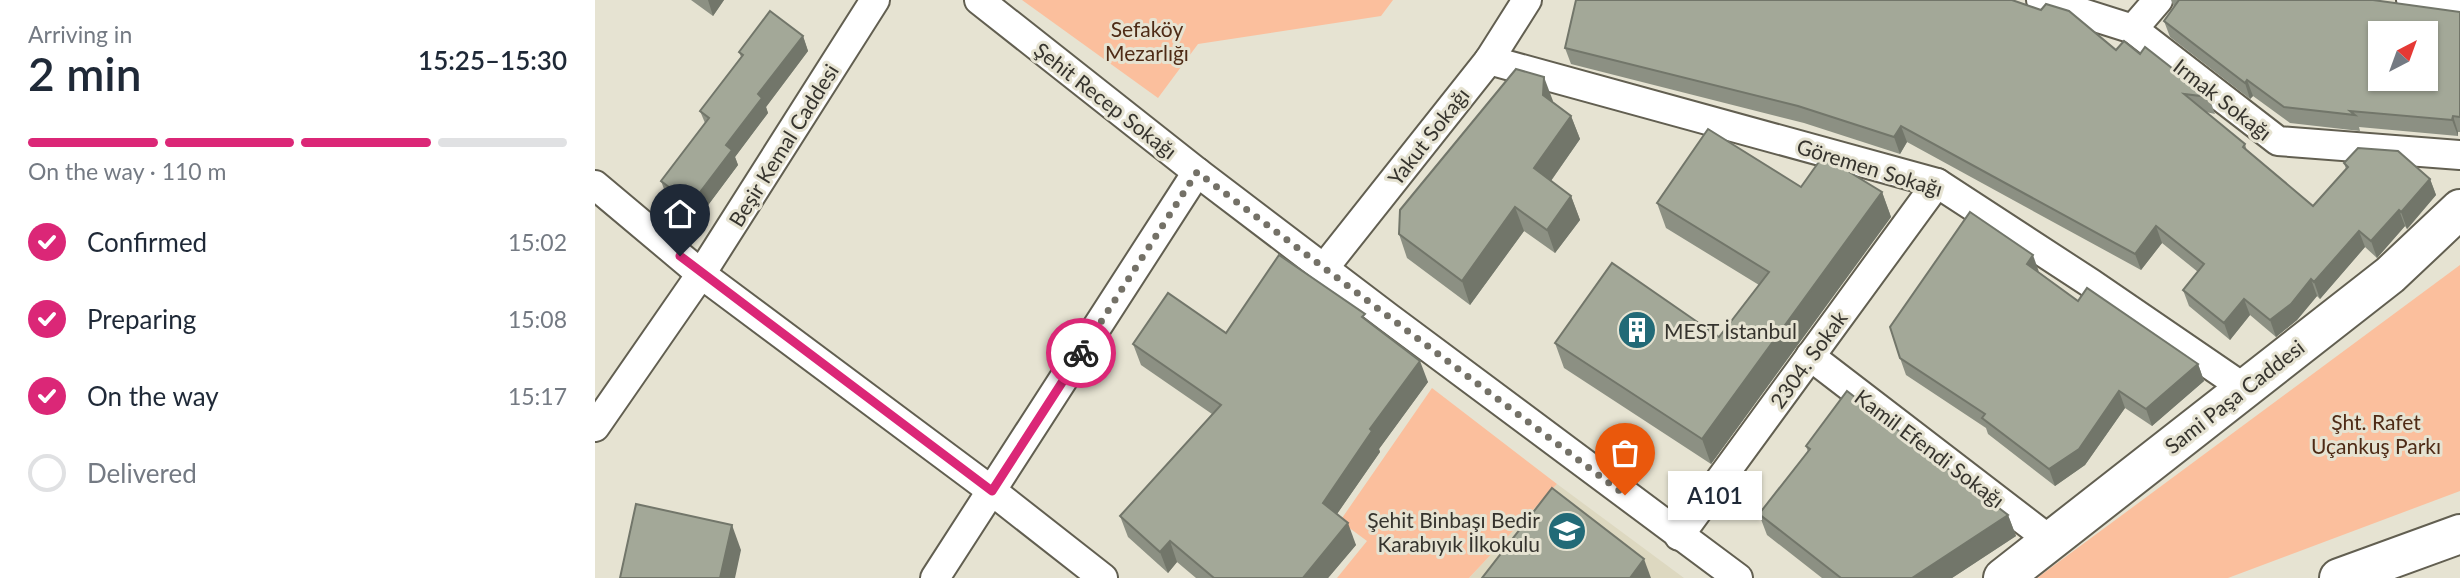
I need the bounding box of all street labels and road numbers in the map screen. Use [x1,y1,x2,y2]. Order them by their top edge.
street label: Şehit Recep Sokağı [1030,37,1182,163]
street label: Irmak Sokağı [2169,53,2277,145]
street label: Beşir Kemal Caddesi [723,59,843,231]
street label: Yakut Sokağı [1382,82,1474,190]
street label: Göremen Sokağı [1794,133,1946,201]
street label: 2304. Sokak [1764,305,1852,412]
street label: Sami Paşa Caddesi [2159,334,2309,458]
street label: Kamil Efendi Sokağı [1850,384,2010,512]

